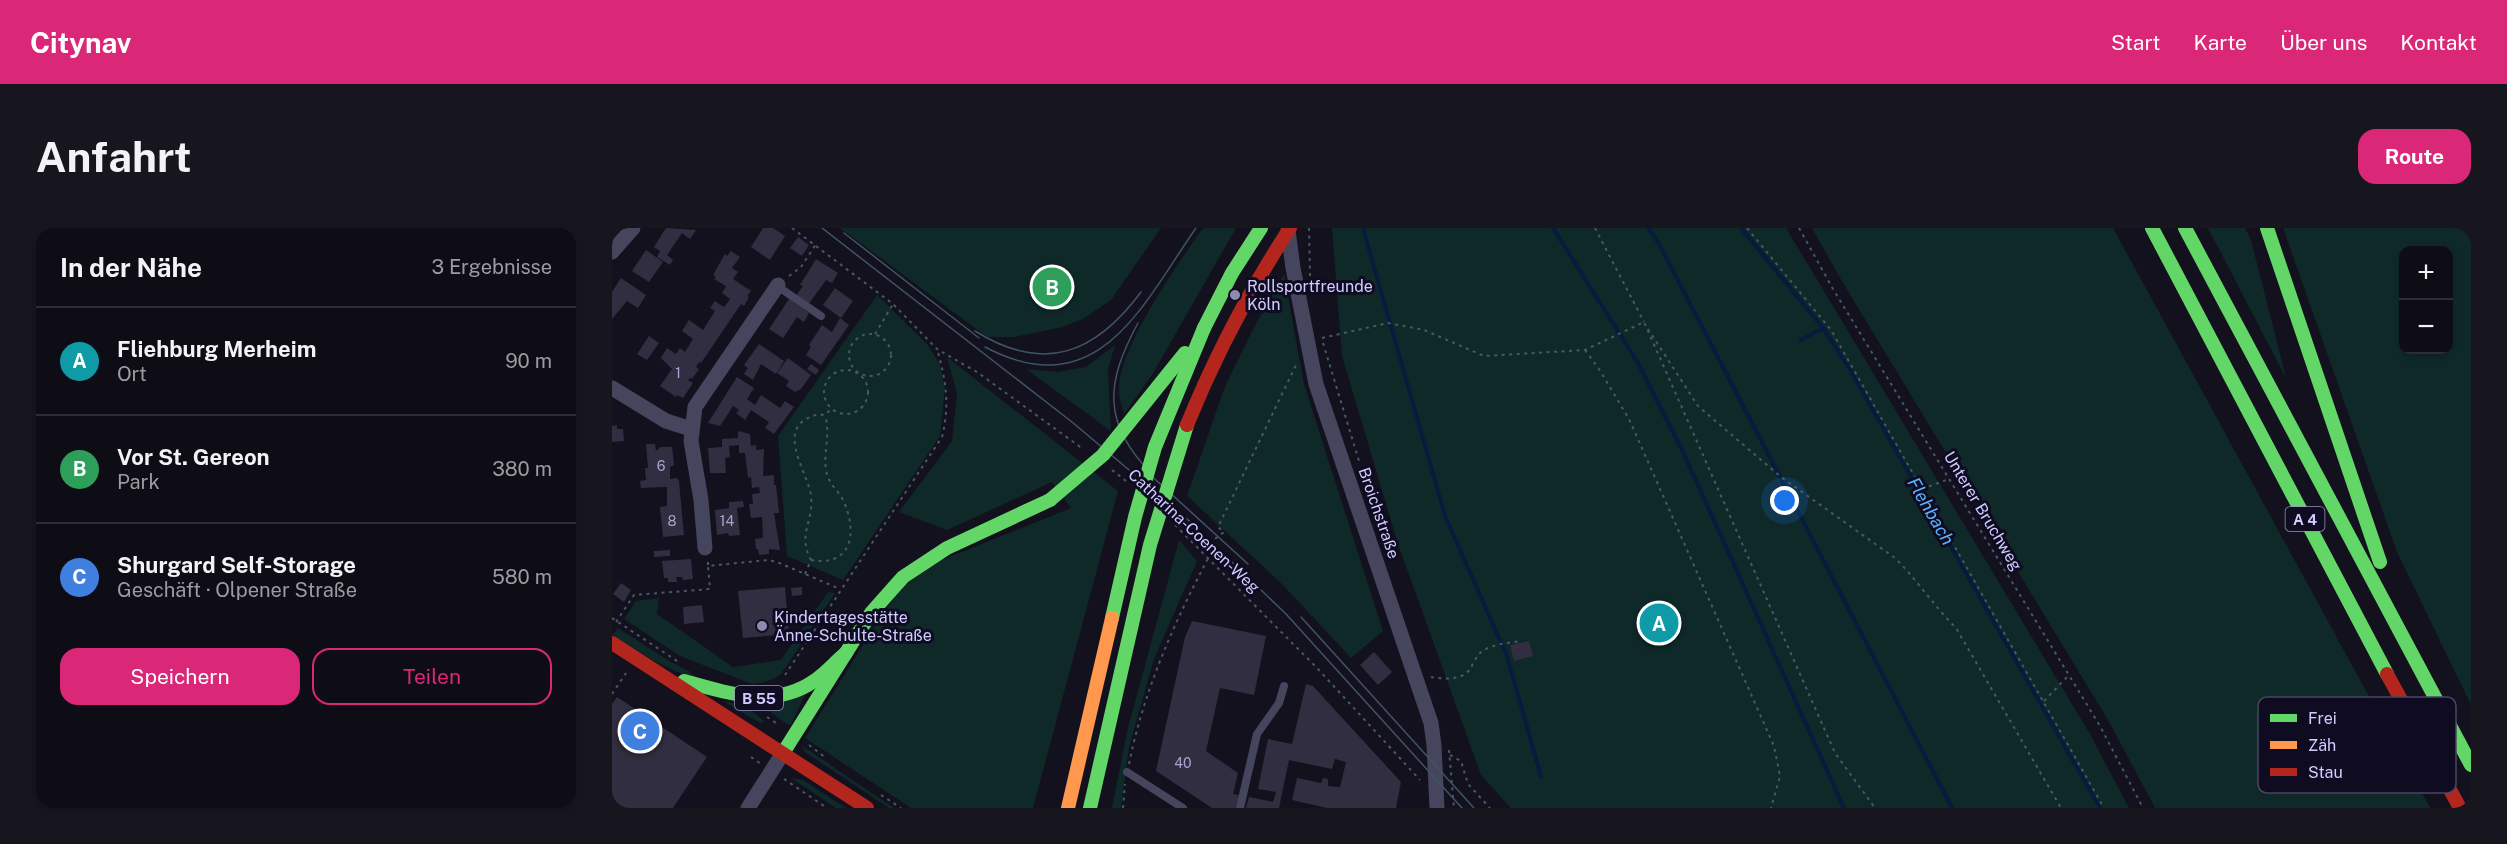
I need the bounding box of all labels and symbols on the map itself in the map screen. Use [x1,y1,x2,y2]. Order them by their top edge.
pin: B [1032,264,1072,310]
place label: Rollsportfreunde Köln [1247,277,1373,314]
marker: Rollsportfreunde Köln [1228,288,1242,302]
house number: 1 [675,365,681,381]
street label: Unterer Bruchweg [1940,448,2026,574]
house number: 6 [657,458,666,474]
street label: Catharina-Coenen-Weg [1124,465,1264,597]
street label: Broichstraße [1355,465,1403,561]
water label: Flehbach [1903,473,1959,549]
your location [1770,486,1799,515]
road number: A 4 [2286,507,2324,531]
house number: 8 [667,513,677,529]
house number: 14 [720,513,734,529]
pin: A [1640,600,1678,646]
place label: Kindertagesstätte Änne-Schulte-Straße [774,608,932,645]
marker: Kindertagesstätte Änne-Schulte-Straße [755,619,769,633]
road number: B 55 [735,686,783,710]
legend [2258,697,2456,793]
pin: C [621,708,660,754]
text: Frei [2308,709,2337,728]
text: Zäh [2308,736,2336,755]
house number: 40 [1174,755,1192,771]
text: Stau [2308,763,2343,782]

